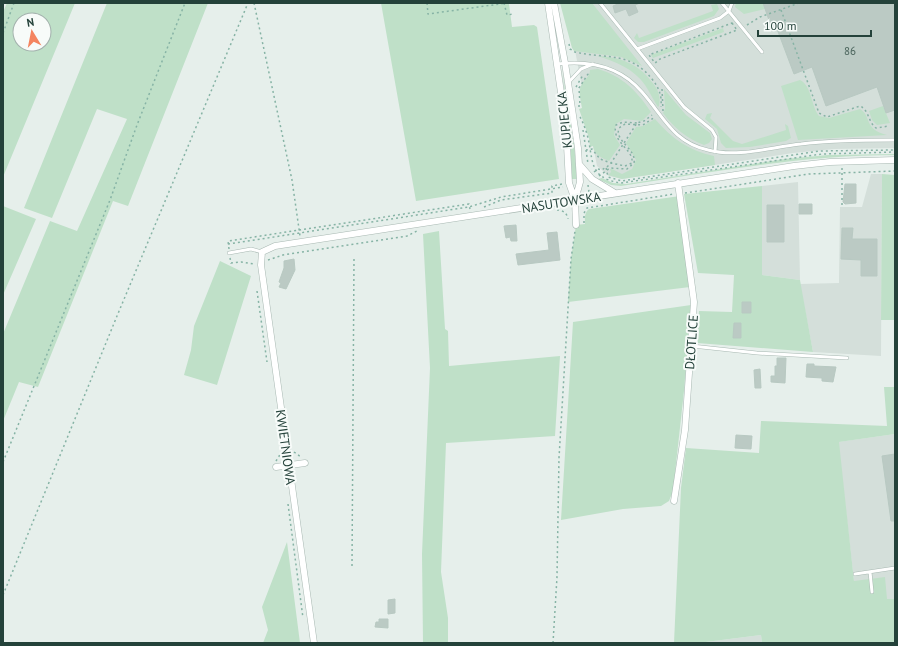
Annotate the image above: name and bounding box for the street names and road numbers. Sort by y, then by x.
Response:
street label: KUPIECKA [553,90,576,149]
street label: NASUTOWSKA [520,188,602,217]
street label: DŁOTLICE [681,314,702,370]
street label: KWIETNIOWA [272,408,299,486]

